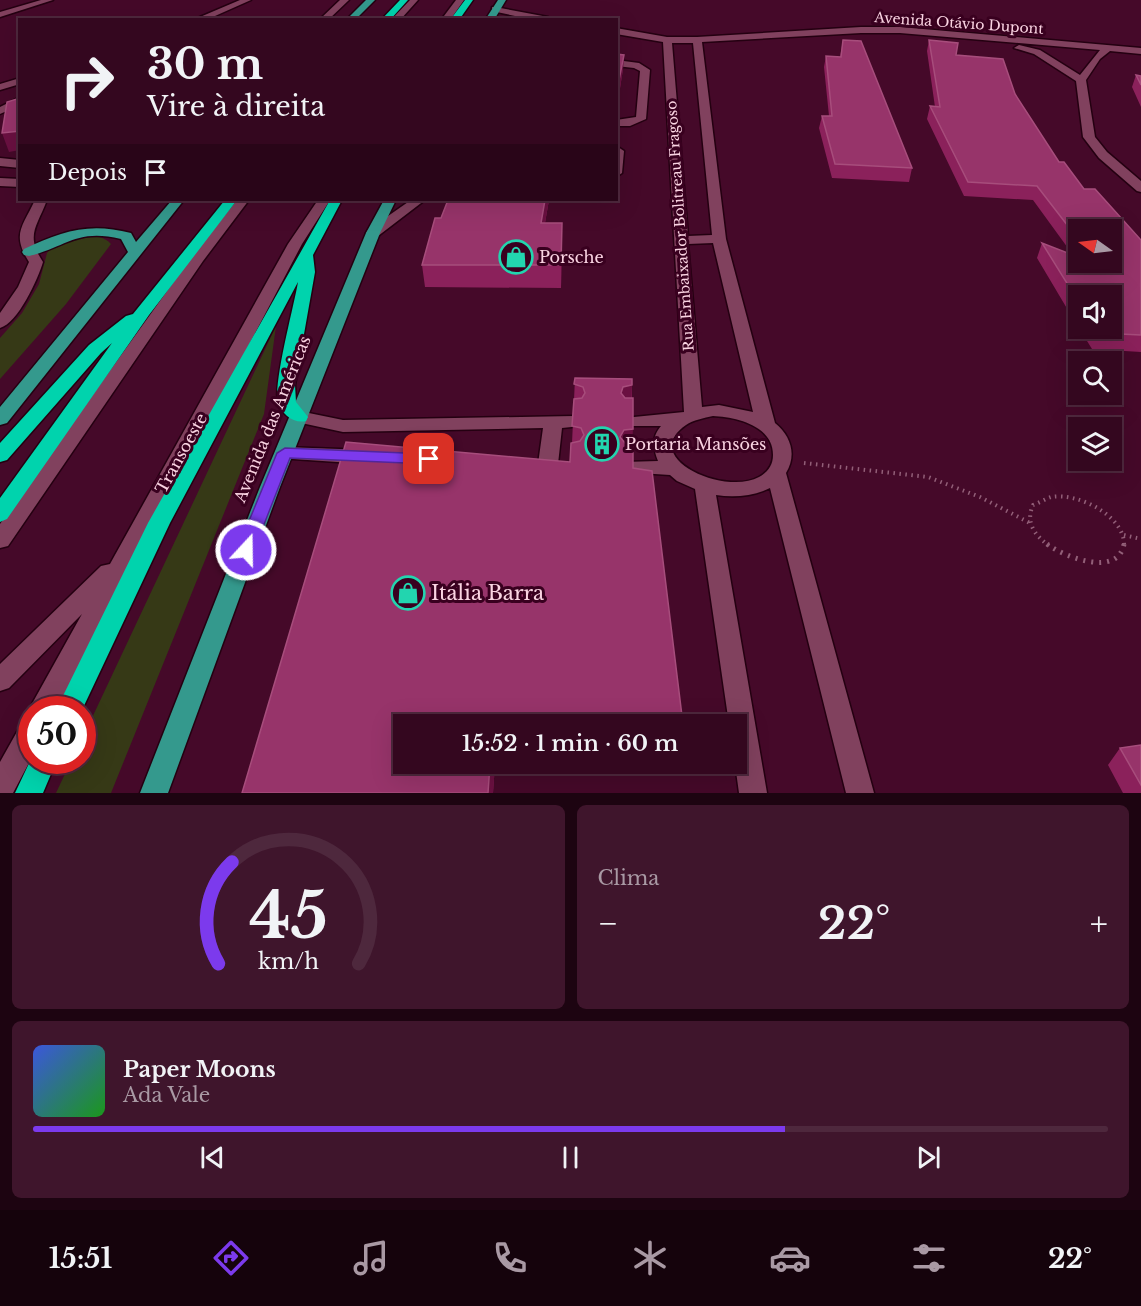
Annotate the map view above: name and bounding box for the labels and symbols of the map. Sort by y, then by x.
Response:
street label: Avenida Otávio Dupont [873,8,1045,38]
street label: Rua Embaixador Bolitreau Fragoso [662,100,698,352]
north arrow [1068,219,1122,273]
shop icon: Porsche [498,239,534,275]
place label: Porsche [539,247,604,267]
street label: Avenida das Américas [229,333,315,506]
street label: Transoeste [151,409,211,497]
building icon: Portaria Mansões [584,426,620,462]
pin [403,433,454,484]
place label: Portaria Mansões [625,434,766,454]
position arrow [214,518,278,582]
shop icon: Itália Barra [390,575,426,611]
place label: Itália Barra [431,581,545,605]
speed limit sign: 50 [18,696,96,774]

